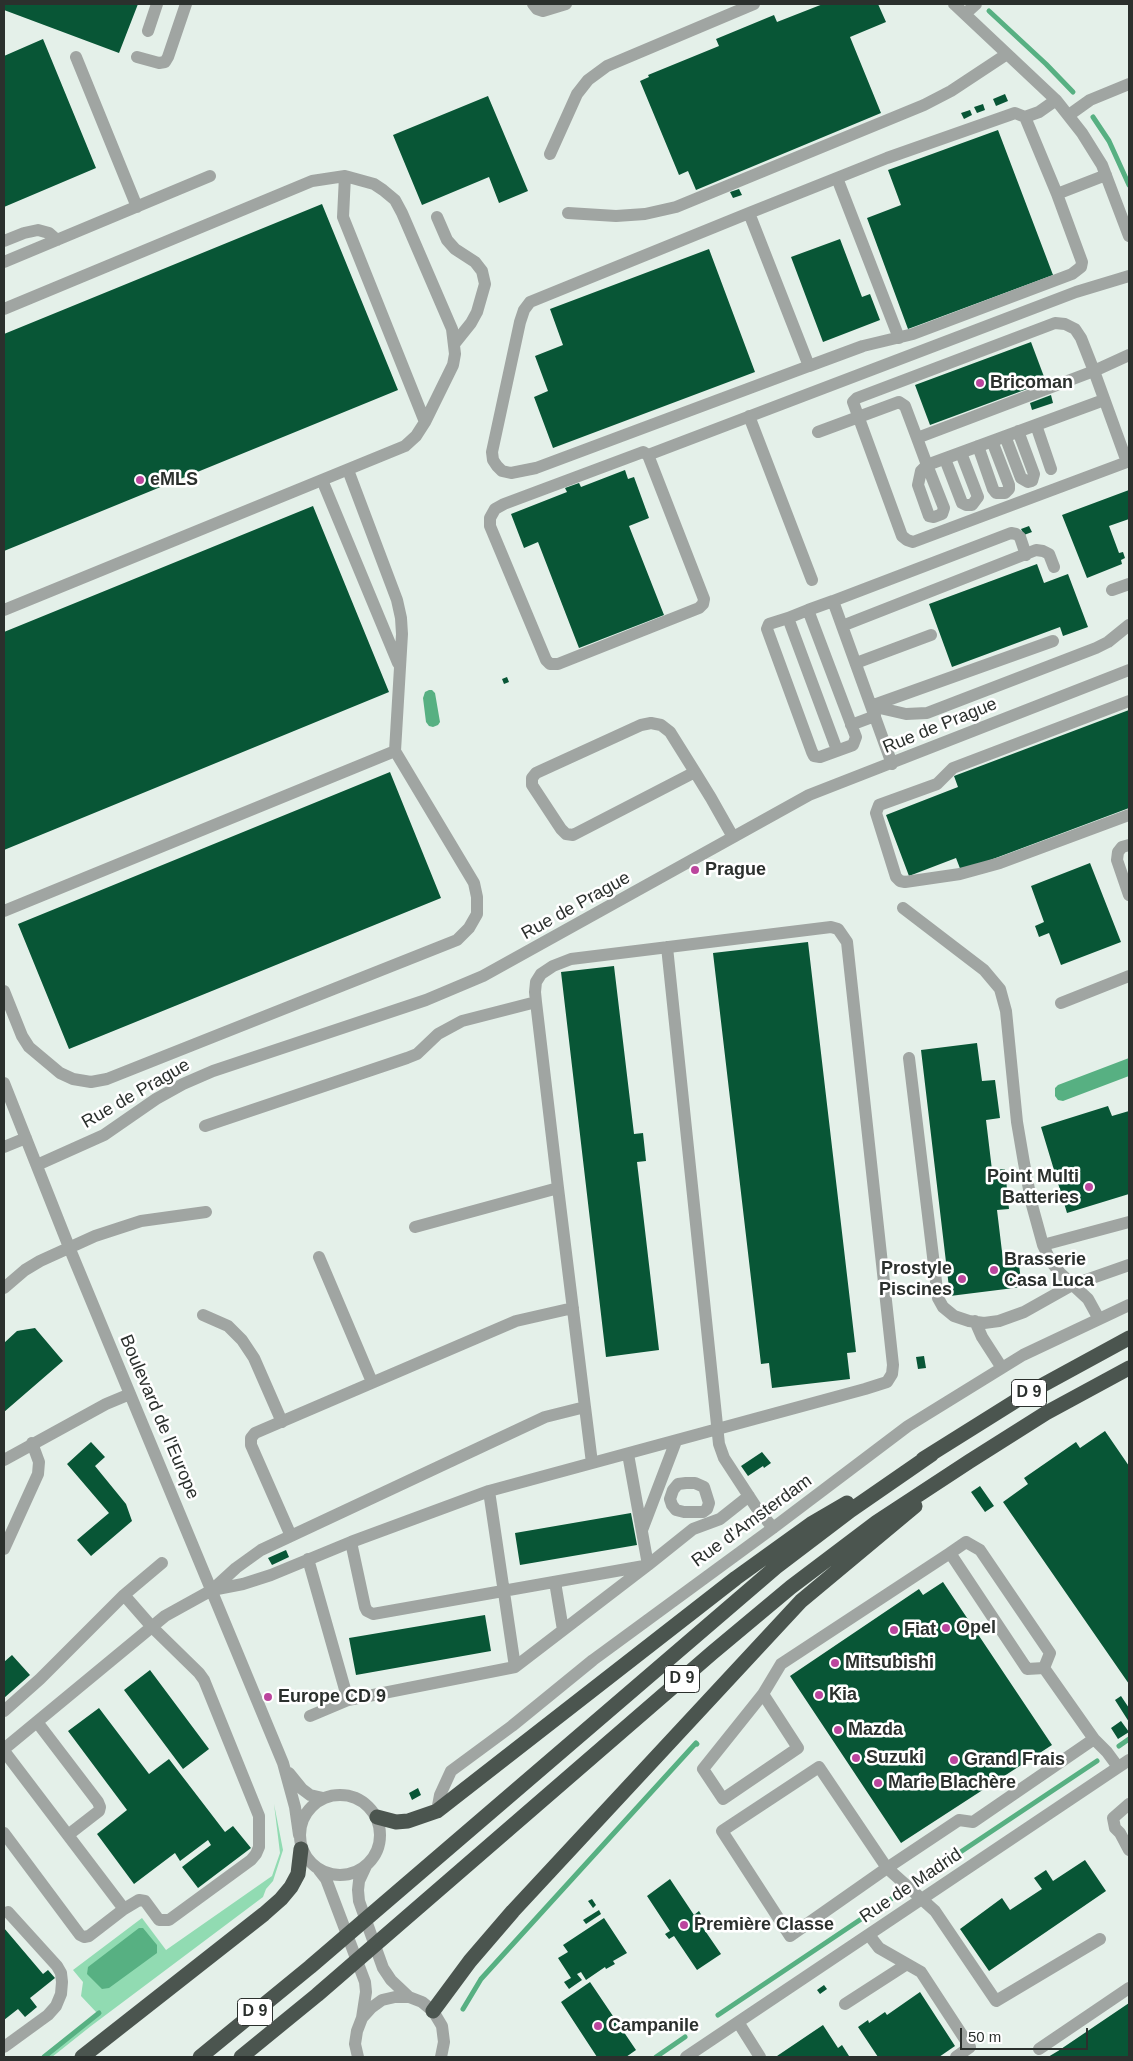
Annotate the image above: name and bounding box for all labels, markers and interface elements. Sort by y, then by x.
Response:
place label: Bricoman [990,372,1073,394]
marker: Bricoman [974,377,986,389]
place label: eMLS [150,469,198,491]
marker: eMLS [134,474,146,486]
street label: Rue de Prague [880,693,1000,759]
place label: Prague [705,859,766,881]
marker: Prague [689,864,701,876]
street label: Rue de Prague [518,867,634,945]
street label: Rue de Prague [78,1054,194,1134]
place label: Point Multi Batteries [987,1166,1079,1208]
marker: Point Multi Batteries [1083,1181,1095,1193]
place label: Brasserie Casa Luca [1004,1249,1094,1292]
place label: Prostyle Piscines [879,1258,952,1300]
marker: Brasserie Casa Luca [988,1264,1000,1276]
marker: Prostyle Piscines [956,1273,968,1285]
street label: Boulevard de l'Europe [115,1332,203,1502]
road number: D 9 [1012,1380,1046,1406]
street label: Rue d'Amsterdam [688,1470,816,1572]
place label: Opel [956,1617,996,1639]
place label: Fiat [904,1619,936,1641]
marker: Opel [940,1622,952,1634]
marker: Fiat [888,1624,900,1636]
place label: Mitsubishi [845,1652,934,1674]
marker: Mitsubishi [829,1657,841,1669]
road number: D 9 [664,1666,700,1692]
place label: Kia [829,1684,857,1706]
place label: Europe CD 9 [278,1686,386,1708]
marker: Kia [813,1689,825,1701]
marker: Europe CD 9 [262,1691,274,1703]
place label: Mazda [848,1719,903,1741]
marker: Mazda [832,1724,844,1736]
place label: Suzuki [866,1747,924,1769]
place label: Grand Frais [964,1749,1065,1771]
marker: Suzuki [850,1752,862,1764]
marker: Grand Frais [948,1754,960,1766]
place label: Marie Blachère [888,1772,1016,1794]
marker: Marie Blachère [872,1777,884,1789]
street label: Rue de Madrid [856,1844,966,1928]
place label: Première Classe [694,1914,834,1936]
marker: Première Classe [678,1919,690,1931]
road number: D 9 [238,1998,272,2025]
place label: Campanile [608,2015,699,2037]
scale bar [963,2018,1090,2050]
marker: Campanile [592,2020,604,2032]
text: 50 m [968,2028,1001,2045]

